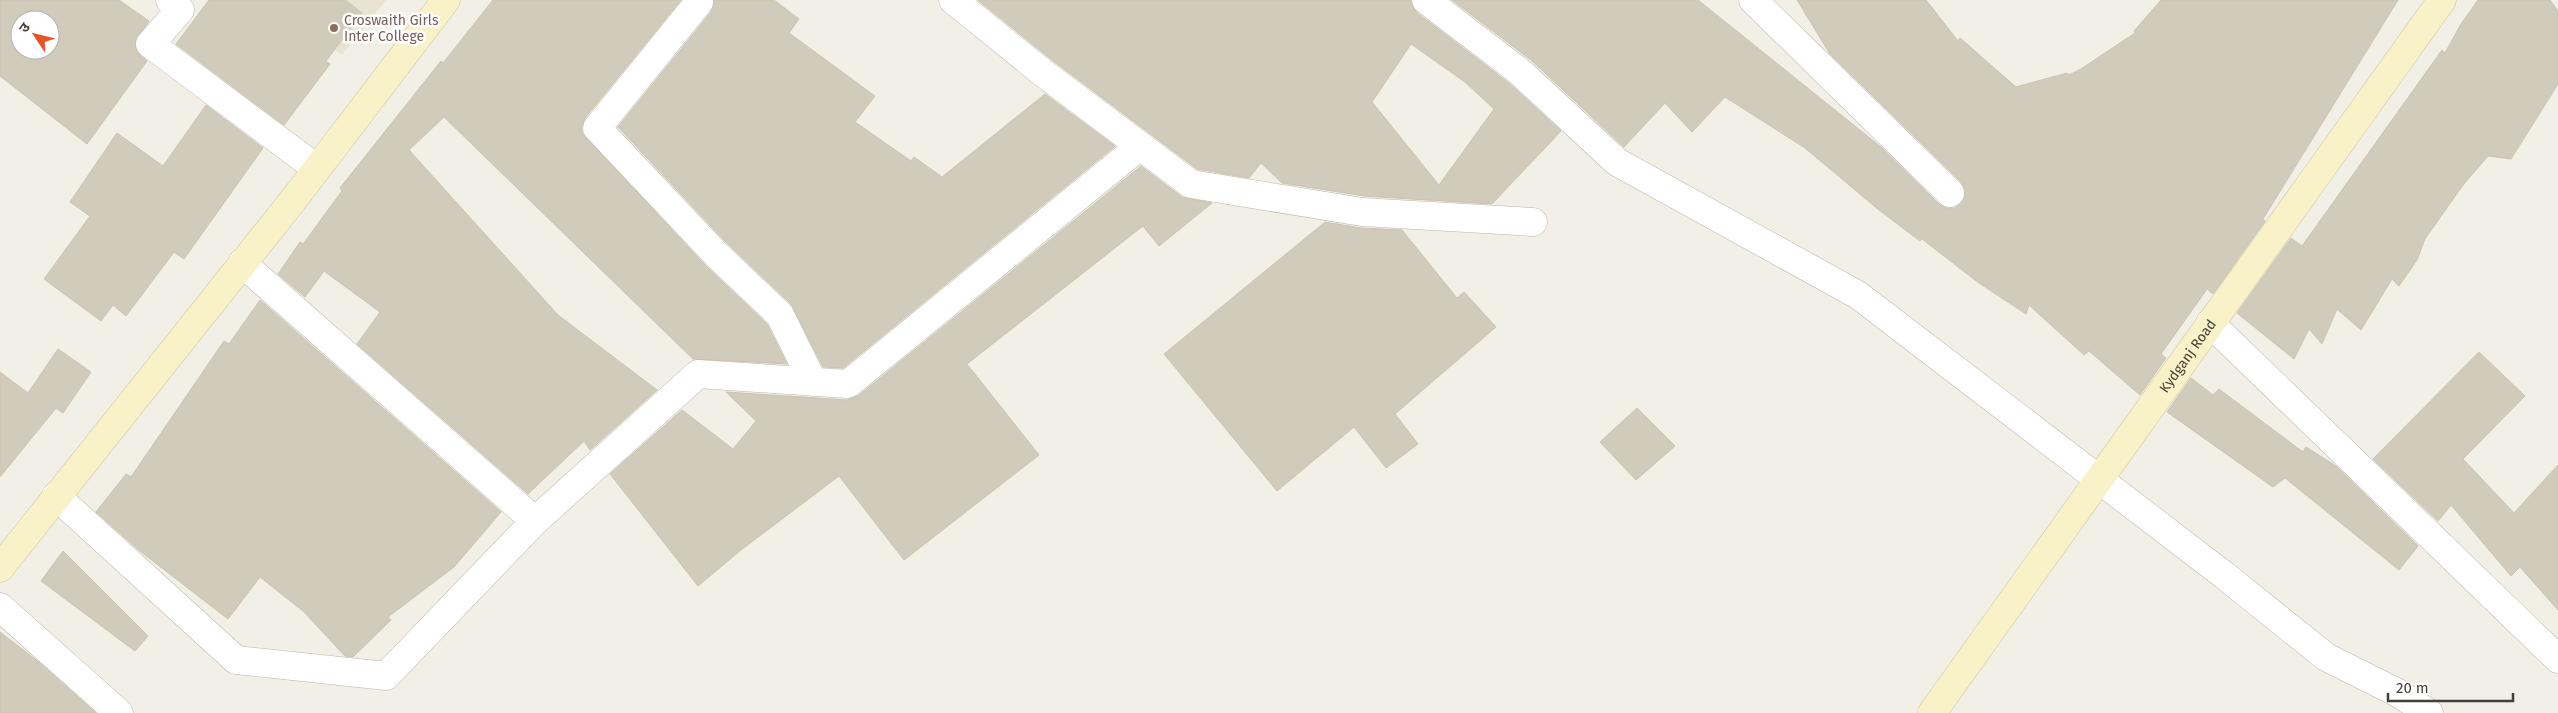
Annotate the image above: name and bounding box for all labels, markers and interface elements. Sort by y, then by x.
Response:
north arrow [10,10,60,60]
place label: Croswaith Girls Inter College [344,12,439,45]
text: उ [15,19,35,36]
marker: Croswaith Girls Inter College [328,22,340,34]
street label: Kydganj Road [2155,316,2219,396]
scale bar [2388,670,2513,702]
text: 20 m [2396,679,2429,697]

